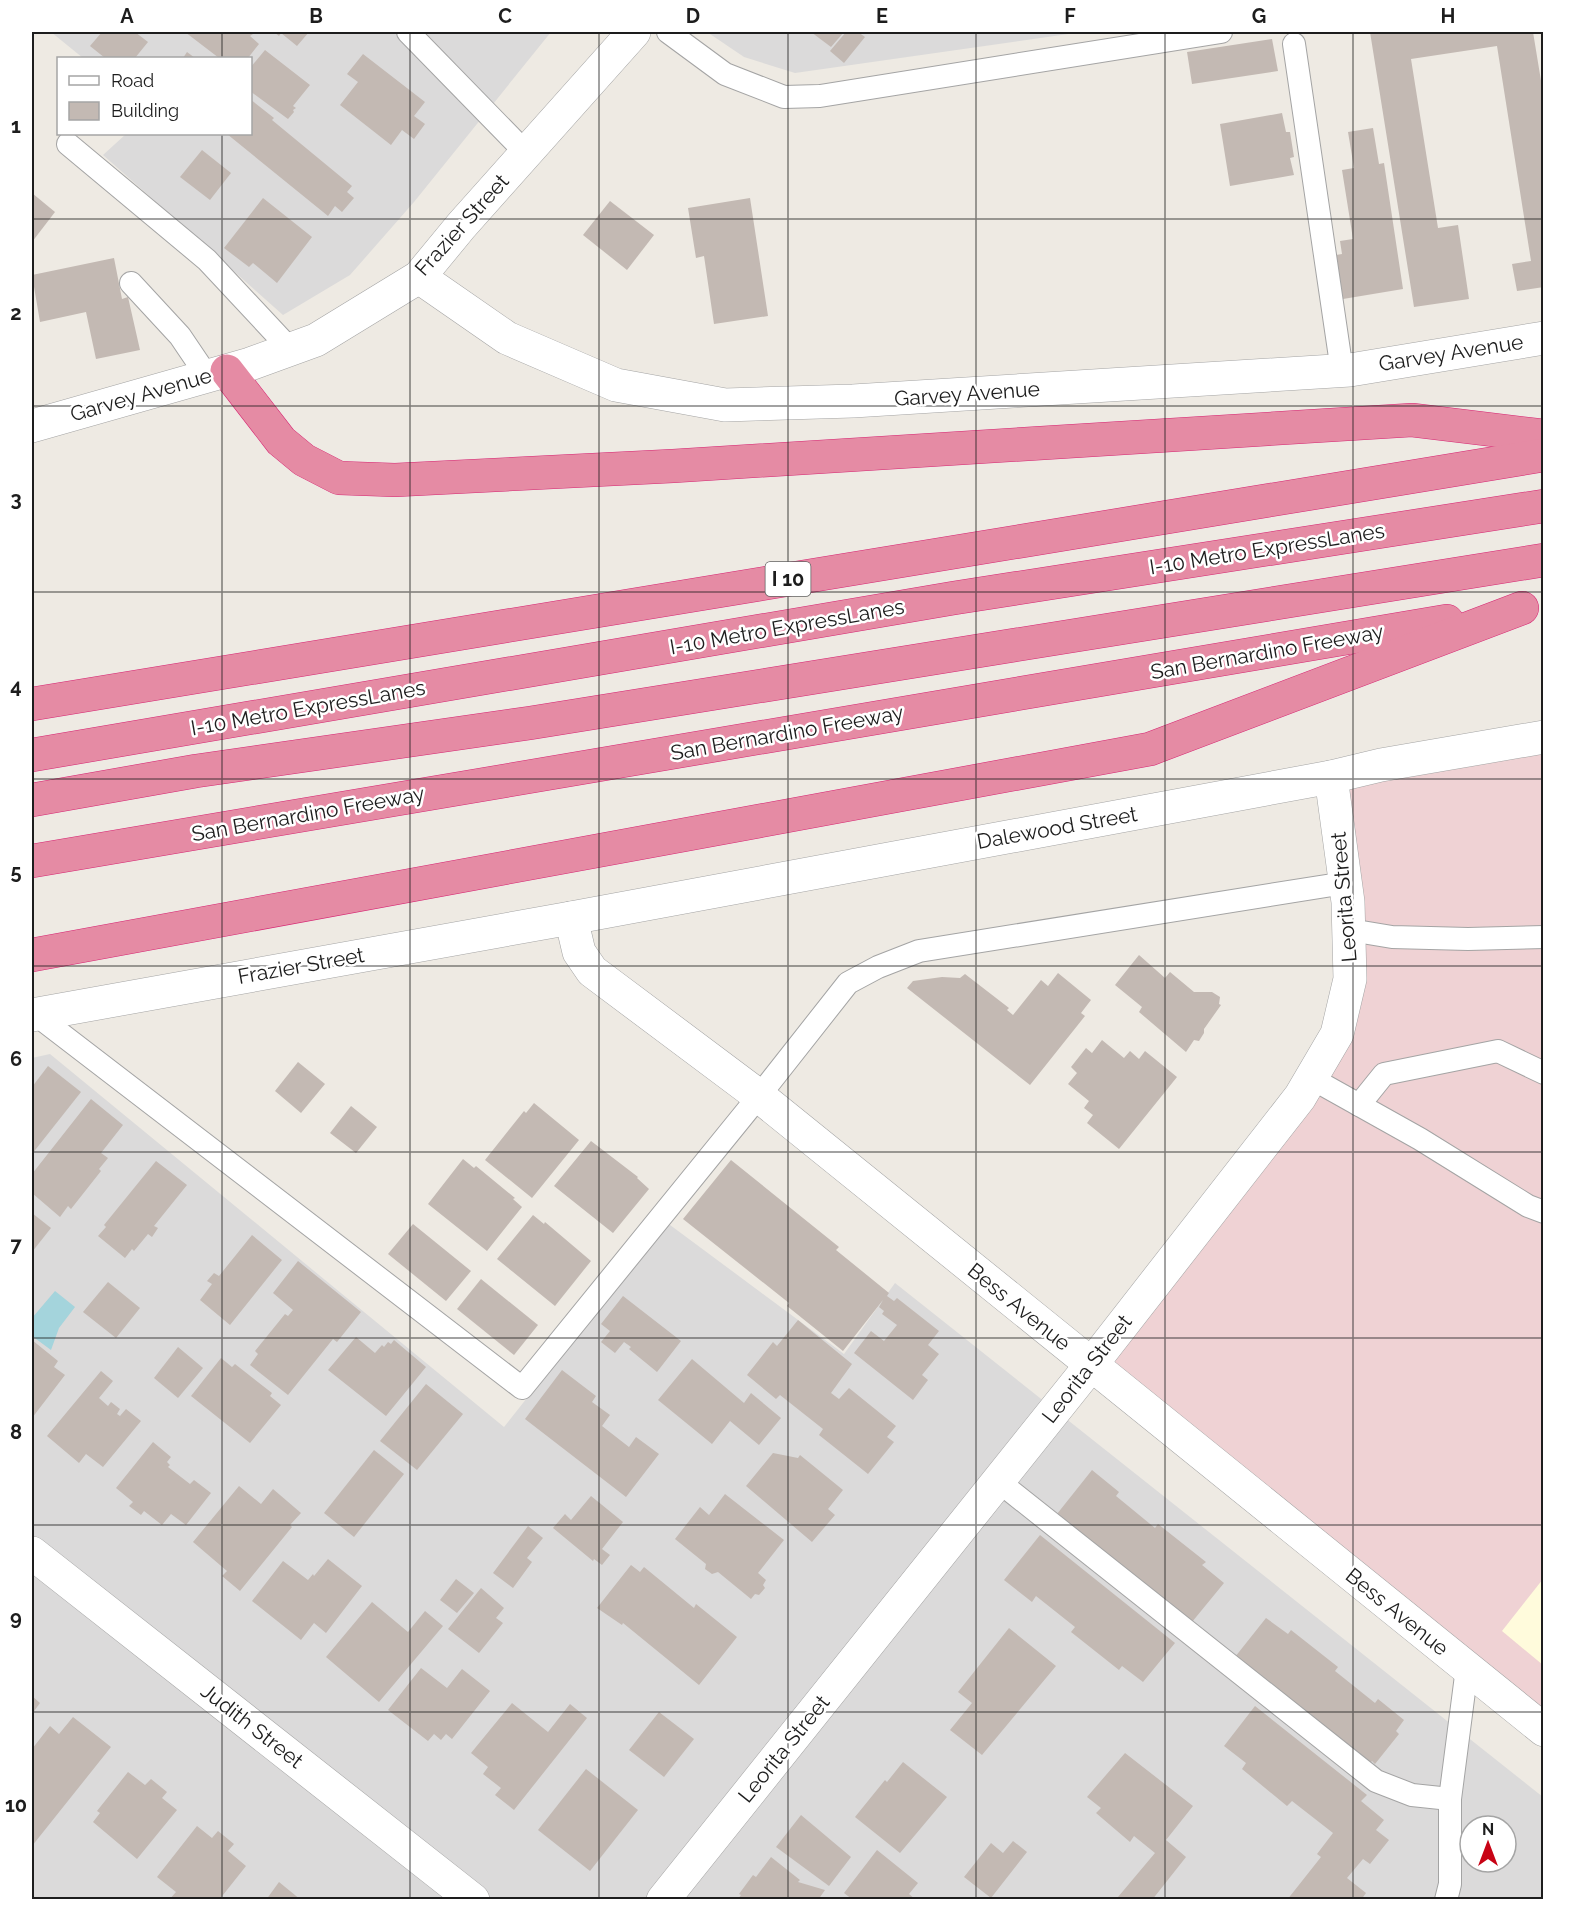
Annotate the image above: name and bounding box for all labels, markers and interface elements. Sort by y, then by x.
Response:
text: A [120,4,134,28]
text: B [309,4,323,28]
text: C [498,4,512,28]
text: D [686,4,700,28]
text: E [876,4,888,28]
text: F [1064,4,1076,28]
text: G [1252,4,1266,28]
text: H [1441,4,1455,28]
legend [57,57,252,135]
text: Road [111,70,154,91]
text: Building [111,100,179,121]
text: 1 [11,114,21,138]
street label: Frazier Street [410,169,514,281]
text: 2 [10,301,22,325]
street label: Garvey Avenue [1377,329,1525,376]
street label: Garvey Avenue [67,362,214,427]
street label: Garvey Avenue [893,376,1041,411]
text: 3 [10,487,22,511]
street label: I-10 Metro ExpressLanes [1148,518,1386,579]
road number: I 10 [766,562,810,596]
street label: I-10 Metro ExpressLanes [668,594,906,659]
street label: San Bernardino Freeway [1148,619,1385,684]
text: 4 [10,674,22,698]
street label: I-10 Metro ExpressLanes [189,675,427,740]
street label: San Bernardino Freeway [668,700,905,765]
street label: San Bernardino Freeway [189,781,426,846]
street label: Dalewood Street [975,801,1139,854]
street label: Leorita Street [1325,831,1362,963]
text: 5 [10,860,22,884]
street label: Frazier Street [236,942,366,989]
text: 6 [10,1047,22,1071]
text: 7 [10,1233,22,1257]
street label: Bess Avenue [963,1258,1076,1356]
street label: Leorita Street [1036,1309,1137,1428]
text: 8 [10,1420,22,1444]
street label: Bess Avenue [1341,1563,1454,1661]
text: 9 [10,1606,22,1630]
street label: Judith Street [196,1678,308,1773]
street label: Leorita Street [733,1690,834,1807]
text: 10 [5,1793,27,1817]
north arrow [1458,1814,1518,1874]
text: N [1482,1820,1494,1839]

